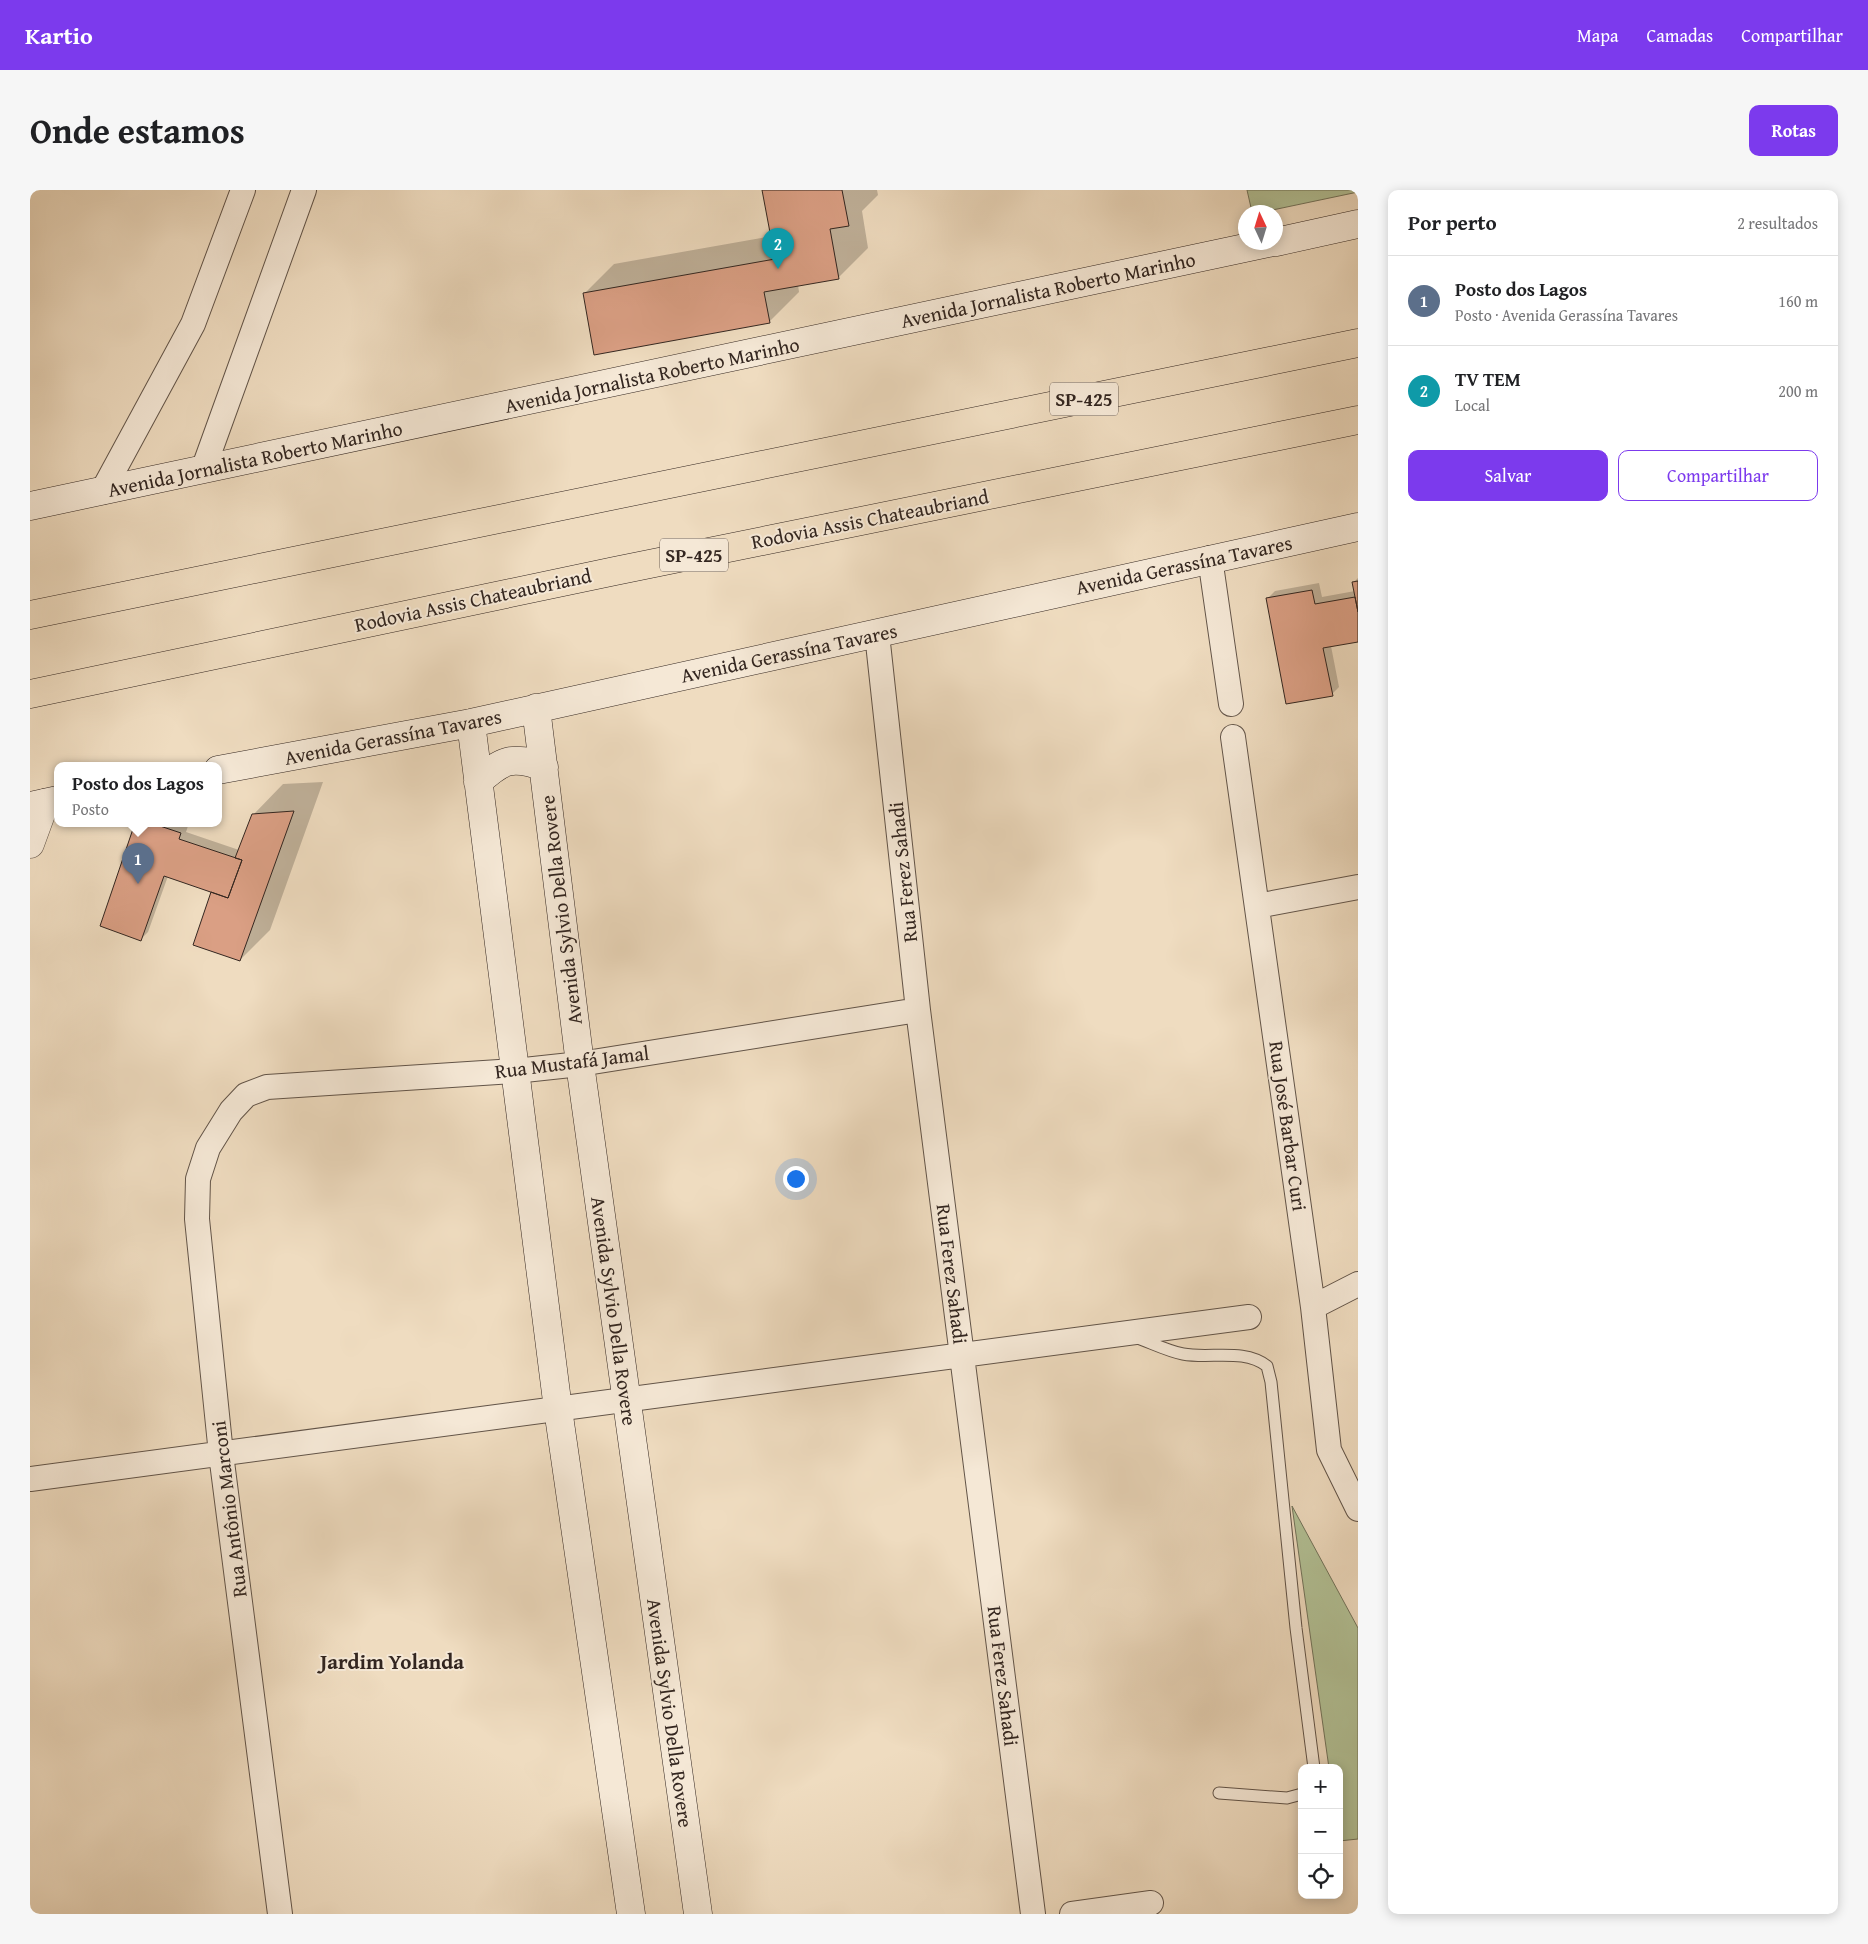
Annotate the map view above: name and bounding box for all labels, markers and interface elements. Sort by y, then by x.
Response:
text: Kartio [25,18,93,53]
text: Mapa [1577,22,1618,49]
text: Camadas [1646,22,1713,49]
text: Compartilhar [1741,22,1843,49]
text: Onde estamos [30,105,245,156]
button: Rotas [1749,105,1838,156]
north arrow [1238,205,1283,250]
text: Por perto [1408,207,1497,238]
text: 2 resultados [1737,211,1818,235]
pin: 2 [762,228,794,269]
street label: Avenida Jornalista Roberto Marinho [898,244,1198,335]
text: Posto dos Lagos [1455,275,1587,303]
text: 1 [1420,289,1428,313]
text: 160 m [1778,289,1818,313]
text: Posto · Avenida Gerassína Tavares [1455,303,1678,327]
street label: Avenida Jornalista Roberto Marinho [502,329,802,420]
text: TV TEM [1455,365,1521,393]
text: 2 [1420,379,1428,403]
text: 200 m [1778,379,1818,403]
road number: SP-425 [1050,382,1118,415]
text: Local [1455,393,1490,417]
street label: Avenida Jornalista Roberto Marinho [105,413,405,504]
button: Salvar [1408,450,1608,501]
button: Compartilhar [1618,450,1818,501]
street label: Rodovia Assis Chateaubriand [749,481,991,556]
street label: Avenida Gerassína Tavares [1073,527,1295,602]
road number: SP-425 [660,538,728,572]
street label: Rodovia Assis Chateaubriand [352,560,594,639]
street label: Avenida Gerassína Tavares [678,615,900,690]
street label: Avenida Gerassína Tavares [282,701,504,772]
popup [54,762,222,827]
text: Posto dos Lagos [72,769,204,797]
street label: Avenida Sylvio Della Rovere [532,794,589,1026]
text: Posto [72,797,109,821]
street label: Rua Ferez Sahadi [881,800,924,944]
pin: 1 [122,843,154,884]
street label: Rua Mustafá Jamal [493,1038,651,1085]
street label: Rua José Barbar Curi [1262,1039,1315,1213]
your location [783,1166,809,1192]
street label: Avenida Sylvio Della Rovere [584,1195,645,1427]
street label: Rua Ferez Sahadi [929,1202,976,1346]
street label: Rua Antônio Marconi [203,1419,254,1599]
street label: Avenida Sylvio Della Rovere [640,1597,701,1829]
street label: Rua Ferez Sahadi [980,1604,1027,1748]
district label: Jardim Yolanda [317,1646,464,1677]
map controls [1298,1764,1343,1899]
button: + [1298,1764,1343,1809]
button: − [1298,1809,1343,1854]
button: locate [1298,1854,1343,1899]

